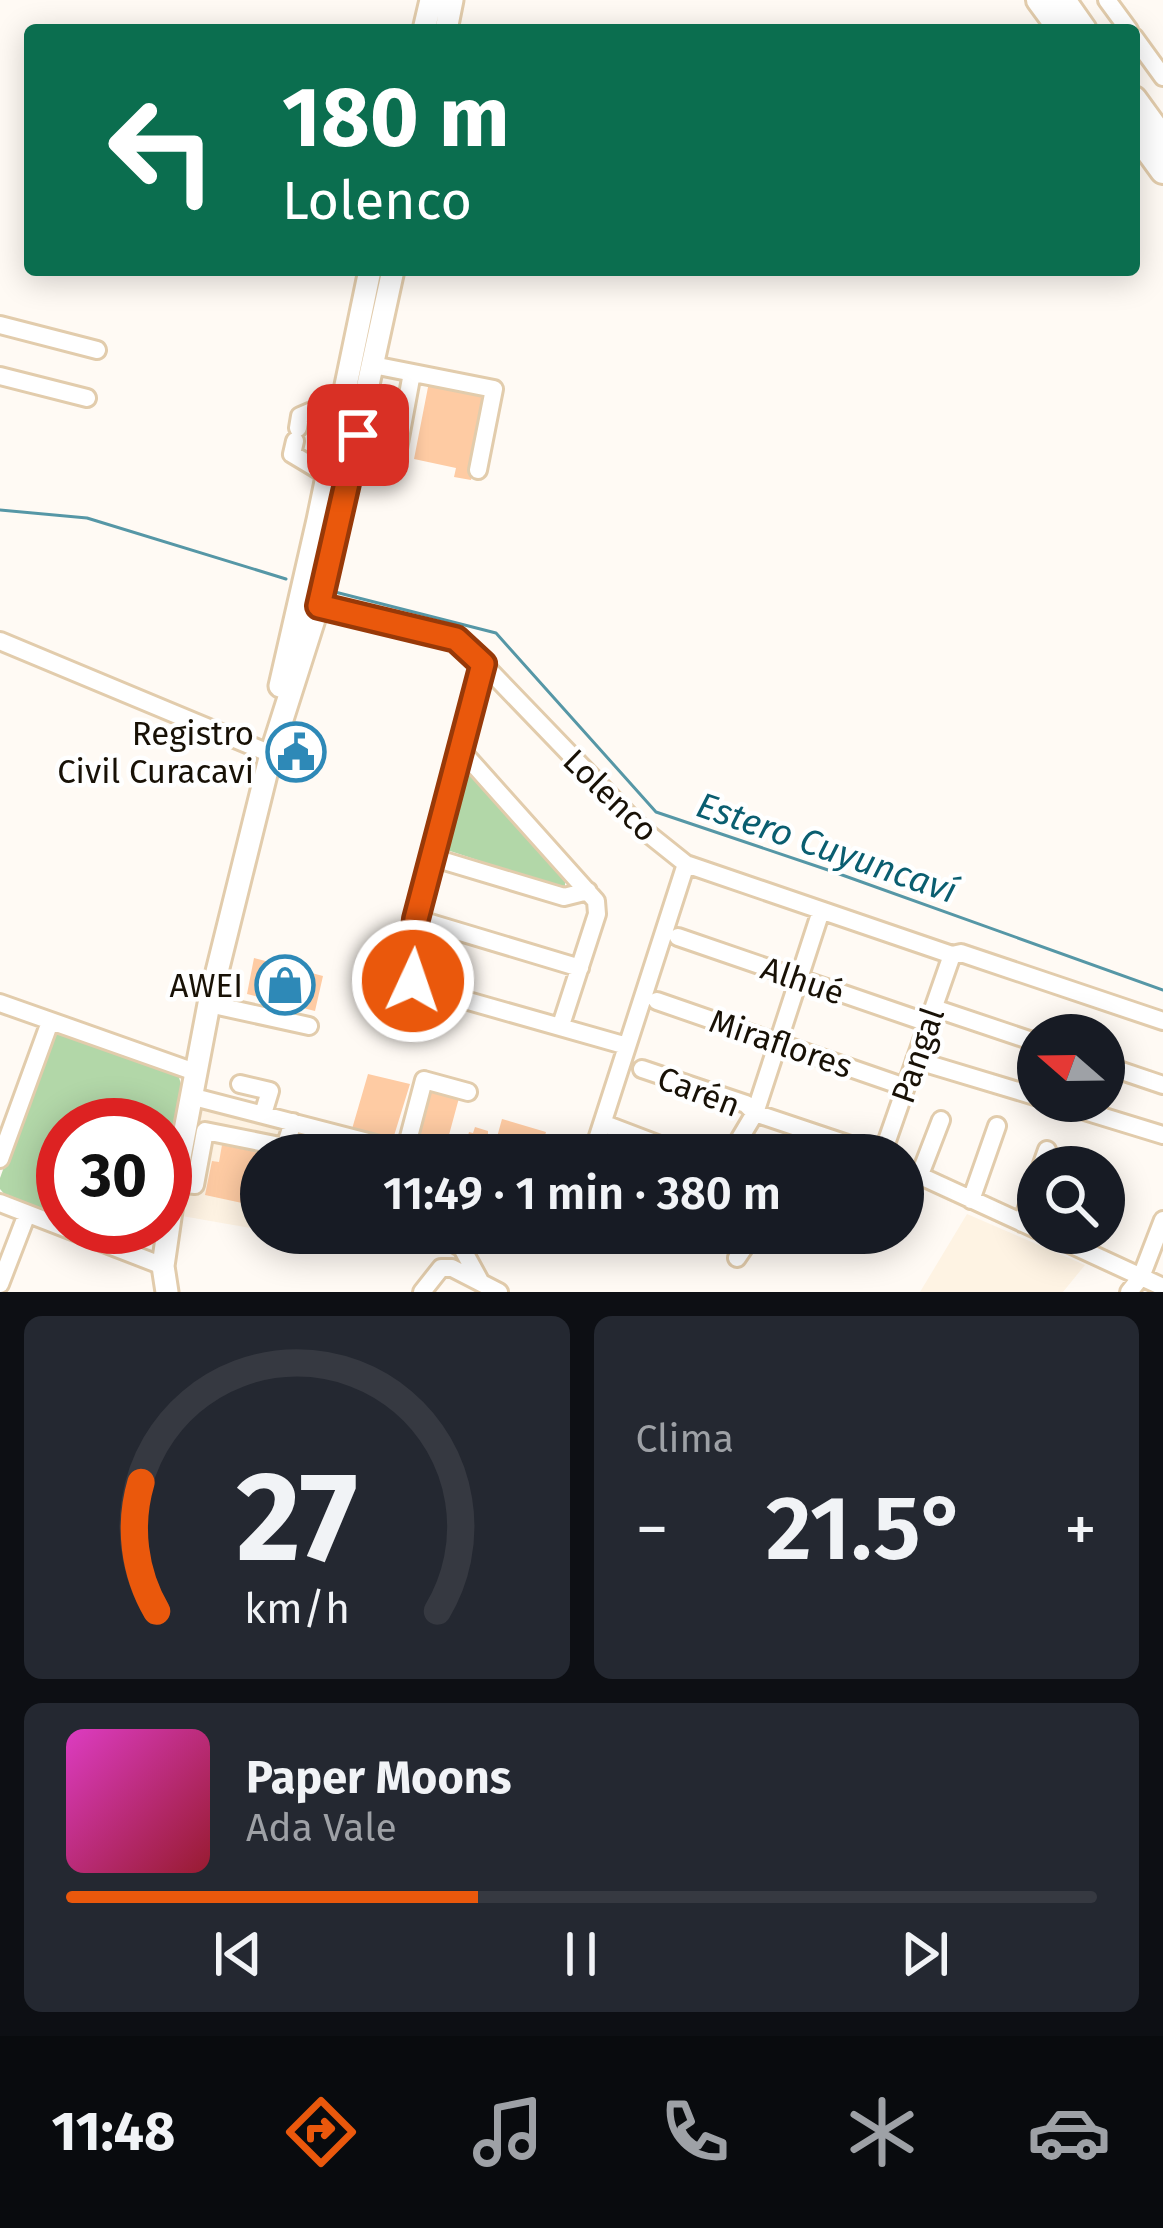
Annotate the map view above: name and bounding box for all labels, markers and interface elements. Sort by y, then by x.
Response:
text: 180 m [282,67,510,168]
icon: left [84,72,240,228]
text: Lolenco [282,169,472,233]
pin [307,384,409,486]
icon: arrive [325,402,391,468]
place label: Registro Civil Curacavi [57,714,254,792]
public building icon: Registro Civil Curacavi [265,721,327,783]
street label: Lolenco [555,741,666,850]
water label: Estero Cuyuncaví [691,783,964,914]
position arrow [350,918,476,1044]
street label: Alhué [756,948,849,1014]
shop icon: AWEI [254,954,316,1016]
place label: AWEI [169,966,243,1006]
street label: Miraflores [704,1001,857,1087]
street label: Pangal [883,1002,953,1108]
north arrow [1017,1014,1125,1122]
map controls [1017,1014,1125,1254]
street label: Carén [652,1058,746,1126]
speed limit sign: 30 [36,1098,192,1254]
button: search [1017,1146,1125,1254]
text: 11:49 · 1 min · 380 m [383,1167,781,1221]
text: Clima [636,1416,734,1462]
text: 27 [236,1443,358,1593]
text: 21.5° [766,1475,967,1583]
text: − [636,1490,669,1569]
text: + [1064,1490,1097,1569]
text: km/h [244,1582,350,1633]
text: Paper Moons [246,1751,511,1805]
text: Ada Vale [246,1805,397,1851]
icon: previous [205,1921,271,1987]
icon: pause [548,1921,614,1987]
icon: next [892,1921,958,1987]
icon: directions [279,2090,363,2174]
icon: music [466,2090,550,2174]
icon: phone [653,2090,737,2174]
icon: climate [840,2090,924,2174]
icon: car [1027,2090,1111,2174]
text: 11:48 [52,2100,175,2164]

